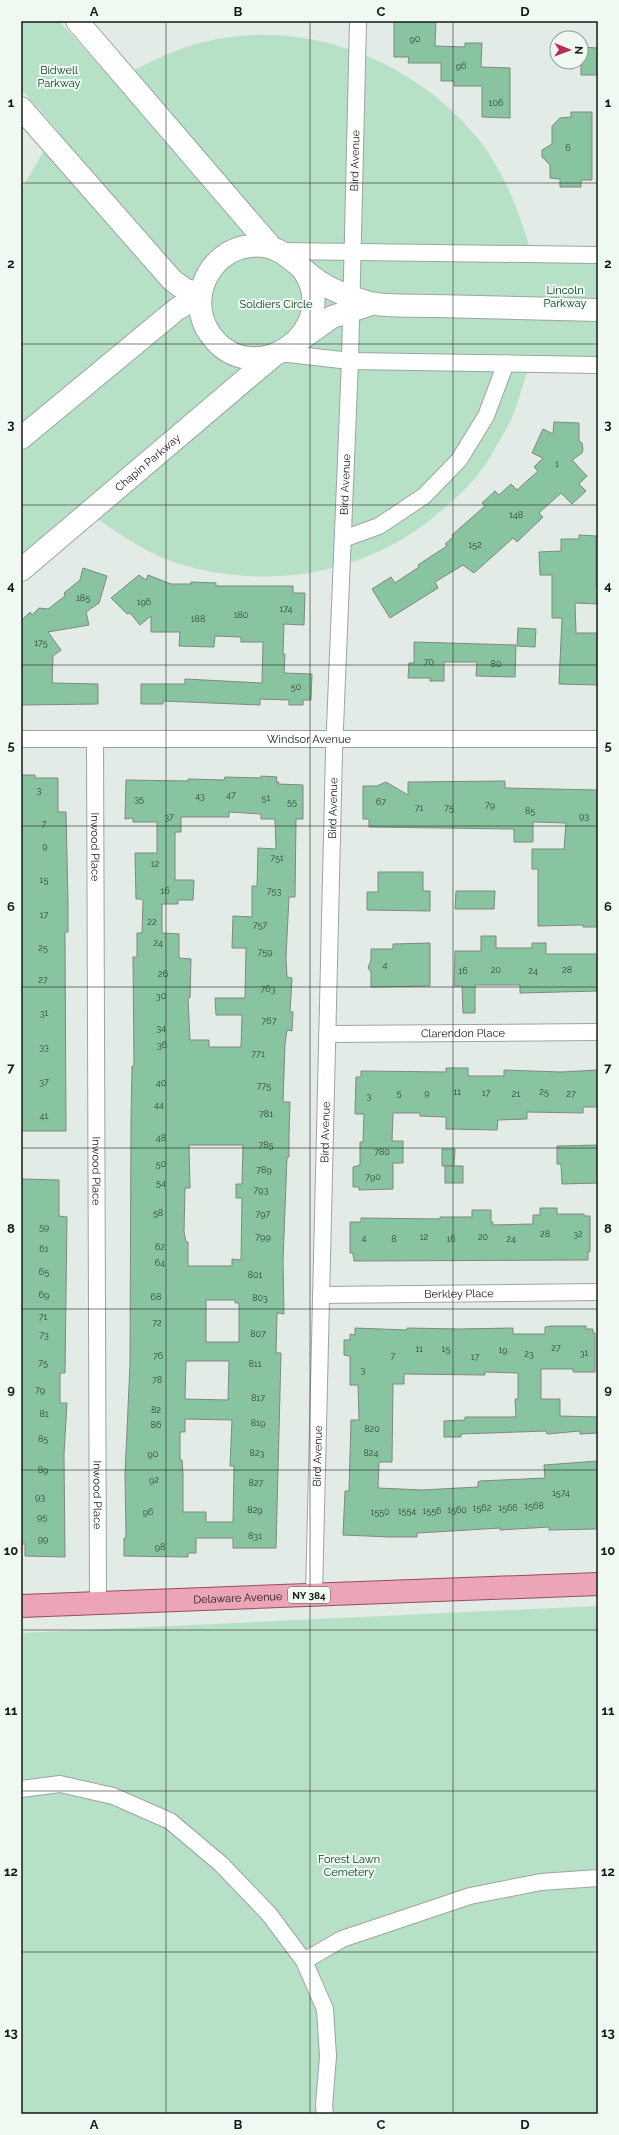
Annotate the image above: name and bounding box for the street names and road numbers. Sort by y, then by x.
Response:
street label: Bird Avenue [347,129,362,191]
street label: Chapin Parkway [112,431,183,494]
street label: Bird Avenue [337,453,353,515]
street label: Windsor Avenue [267,733,351,746]
street label: Bird Avenue [325,777,340,839]
street label: Inwood Place [89,813,102,882]
street label: Clarendon Place [421,1026,506,1040]
street label: Bird Avenue [318,1101,332,1163]
street label: Inwood Place [90,1137,103,1206]
street label: Berkley Place [424,1287,494,1300]
street label: Bird Avenue [310,1425,325,1487]
street label: Inwood Place [91,1461,104,1530]
road number: NY 384 [288,1587,330,1603]
street label: Delaware Avenue [193,1590,283,1606]

